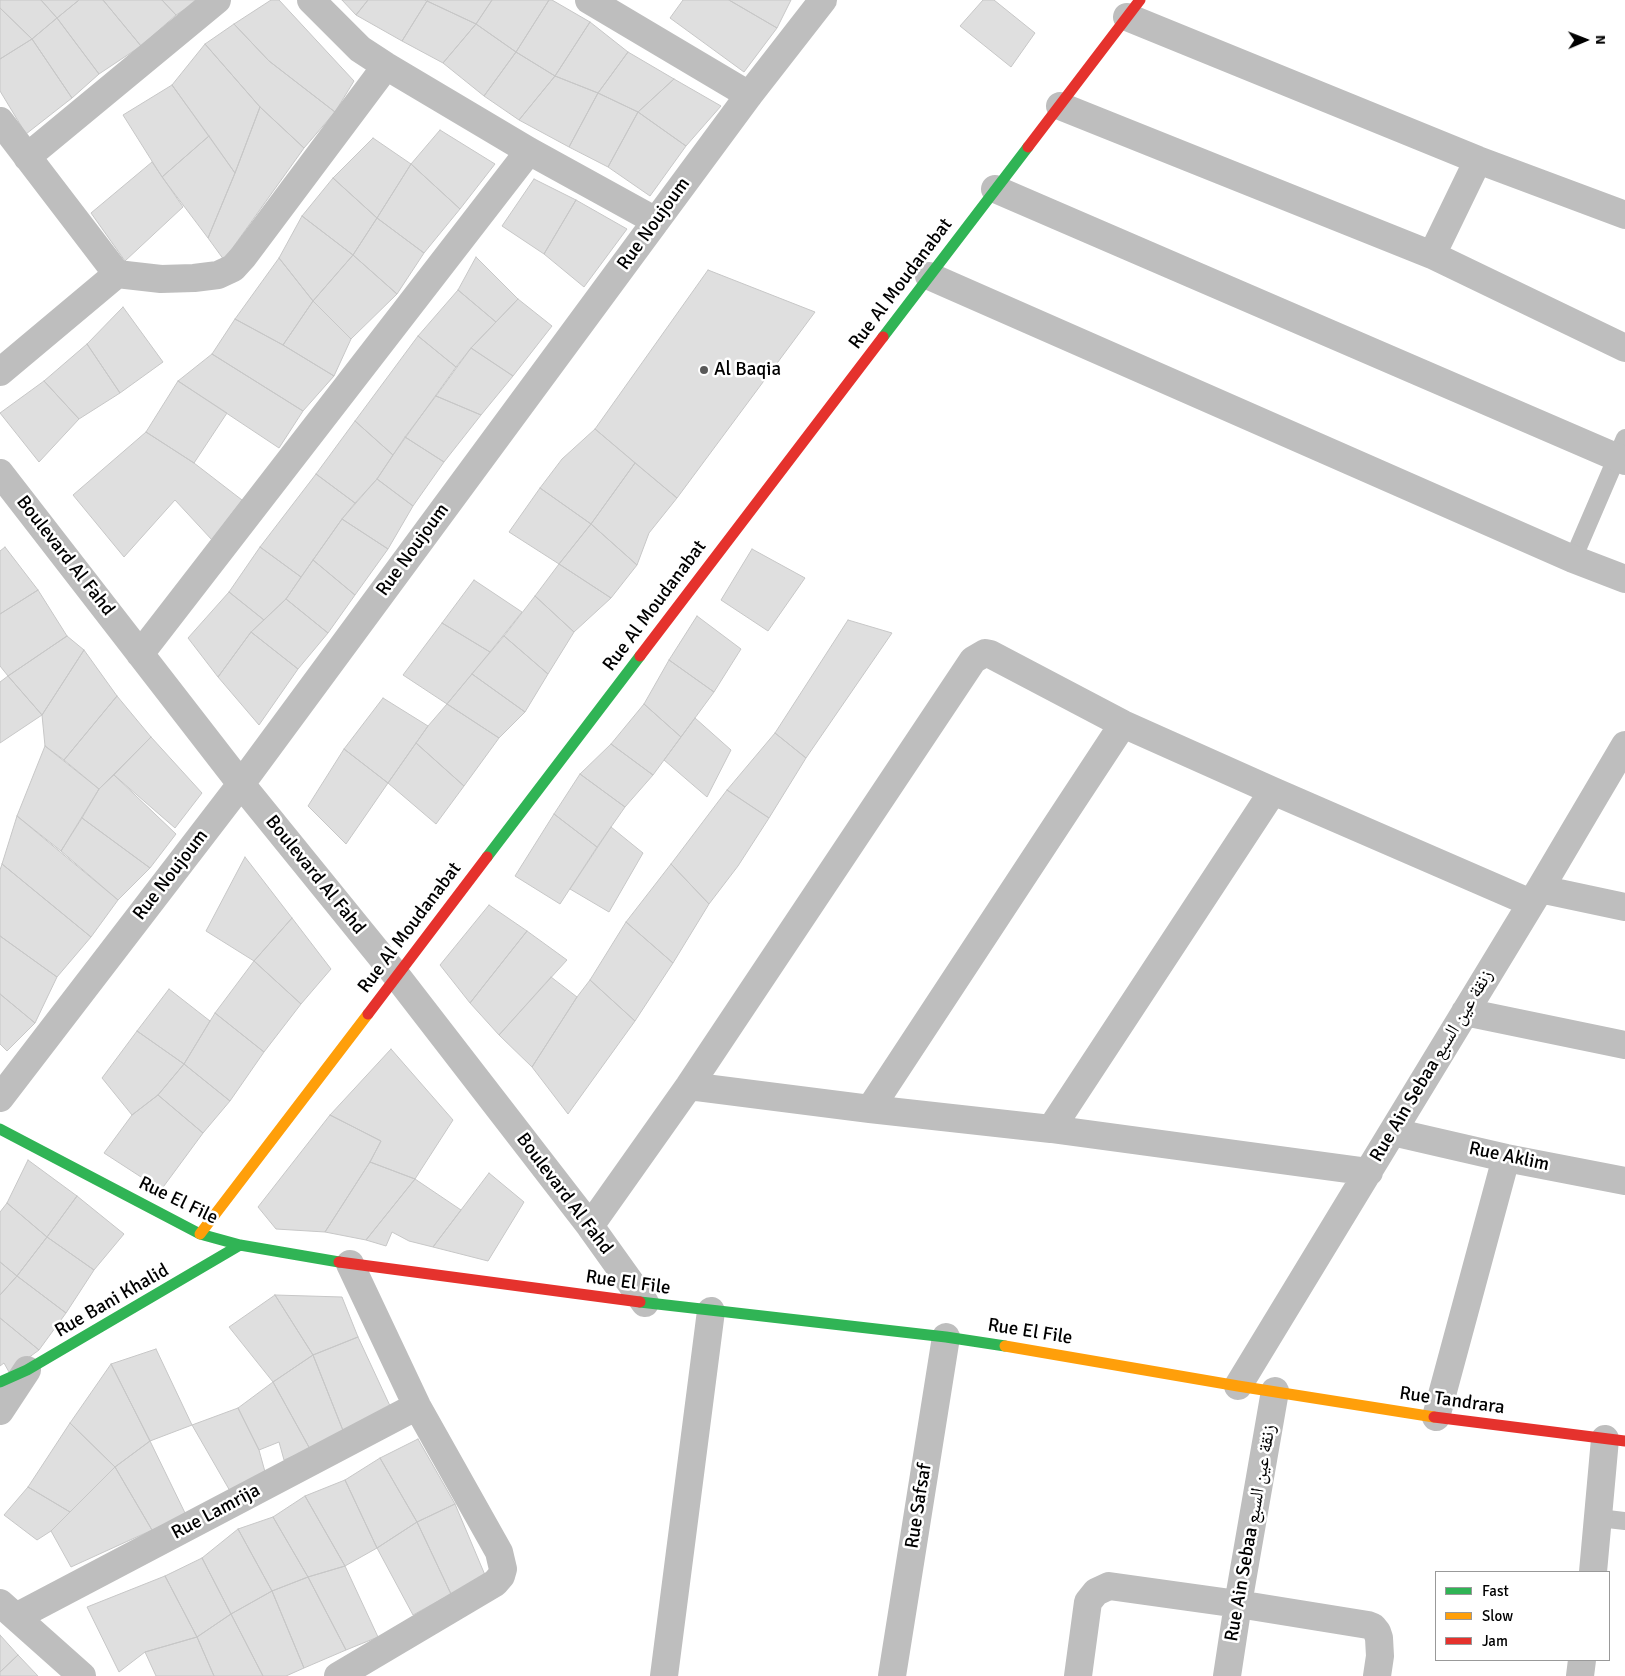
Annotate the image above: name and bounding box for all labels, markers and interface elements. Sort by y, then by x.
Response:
north arrow [1560,15,1610,65]
text: N [1592,35,1609,45]
street label: Rue Noujoum [613,173,695,275]
street label: Rue Al Moudanabat [844,214,958,354]
place label: Al Baqia [714,359,781,381]
marker: Al Baqia [698,364,710,376]
street label: Boulevard Al Fahd [11,491,119,621]
street label: Rue Noujoum [372,499,454,601]
street label: Rue Al Moudanabat [598,536,712,676]
street label: Boulevard Al Fahd [260,811,370,939]
street label: Rue Noujoum [129,825,213,925]
street label: Rue Al Moudanabat [353,858,467,998]
street label: Rue Ain Sebaa زنقة عين السبع [1366,966,1498,1166]
street label: Boulevard Al Fahd [511,1129,617,1259]
street label: Rue Aklim [1467,1137,1551,1177]
street label: Rue El File [135,1172,221,1230]
street label: Rue Bani Khalid [51,1259,173,1343]
street label: Rue El File [584,1266,672,1300]
street label: Rue El File [986,1314,1074,1350]
street label: Rue Tandrara [1398,1382,1506,1420]
street label: Rue Ain Sebaa زنقة عين السبع [1221,1423,1281,1643]
street label: Rue Safsaf [901,1462,937,1550]
street label: Rue Lamrija [168,1479,264,1545]
legend [1435,1571,1610,1661]
text: Fast [1482,1582,1509,1600]
text: Slow [1482,1607,1513,1625]
text: Jam [1482,1632,1508,1650]

